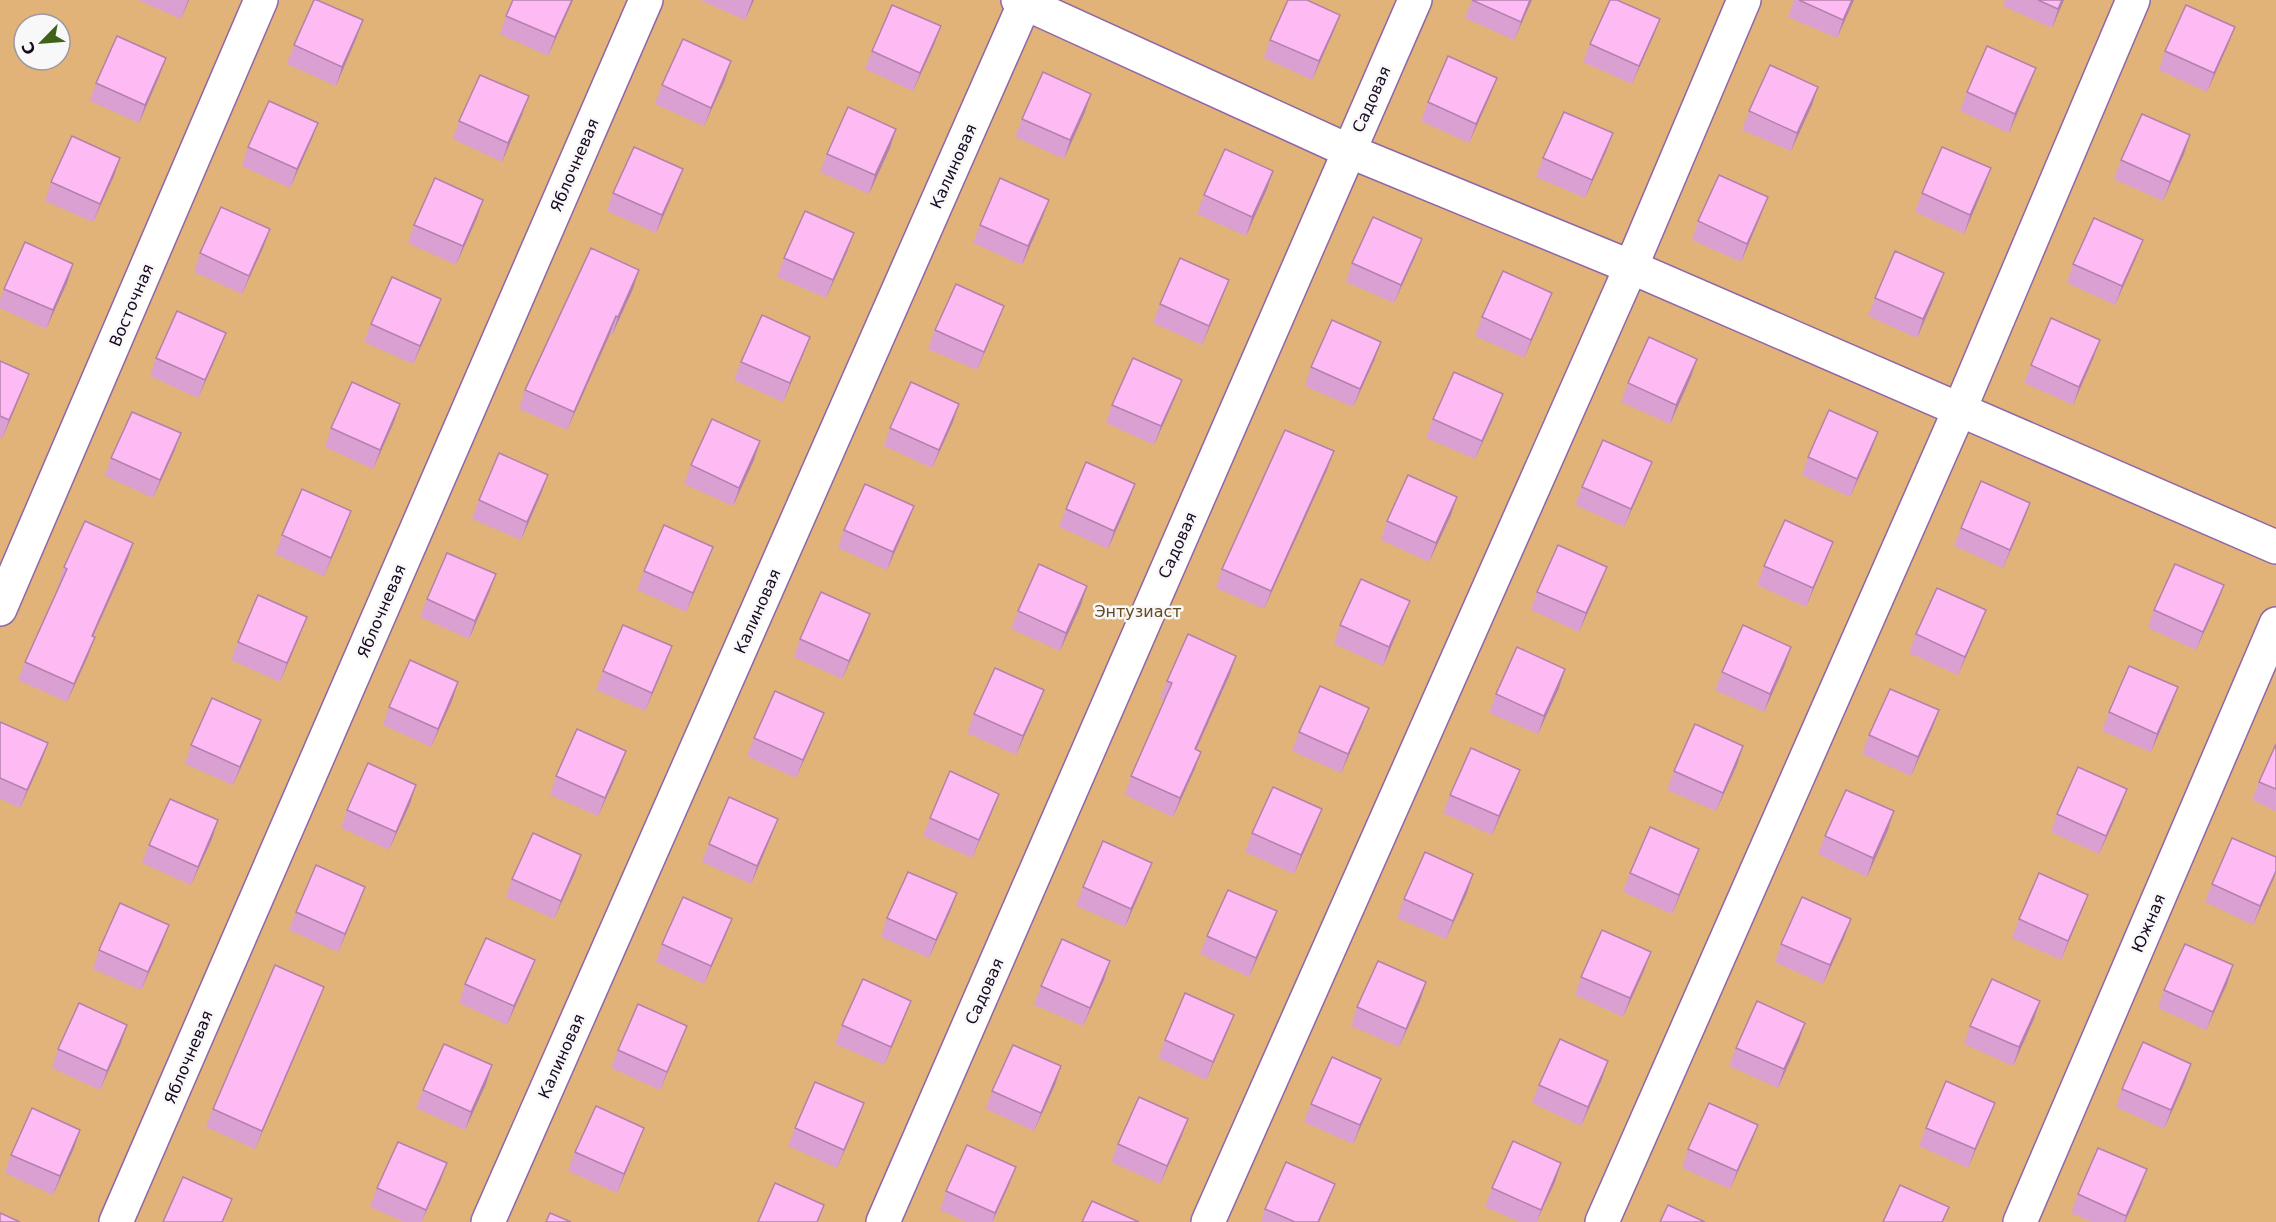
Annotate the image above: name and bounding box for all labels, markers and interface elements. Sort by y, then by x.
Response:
north arrow [12,12,72,72]
text: С [18,39,40,57]
street label: Садовая [1348,63,1395,135]
street label: Яблочневая [546,116,603,215]
street label: Калиновая [926,121,981,212]
street label: Восточная [106,261,157,349]
street label: Садовая [1154,509,1201,581]
street label: Яблочневая [353,562,410,661]
street label: Калиновая [730,566,785,657]
park label: Энтузиаст [1094,602,1182,621]
street label: Южная [2128,891,2169,955]
street label: Садовая [961,955,1008,1027]
street label: Яблочневая [160,1008,217,1107]
street label: Калиновая [534,1011,589,1102]

